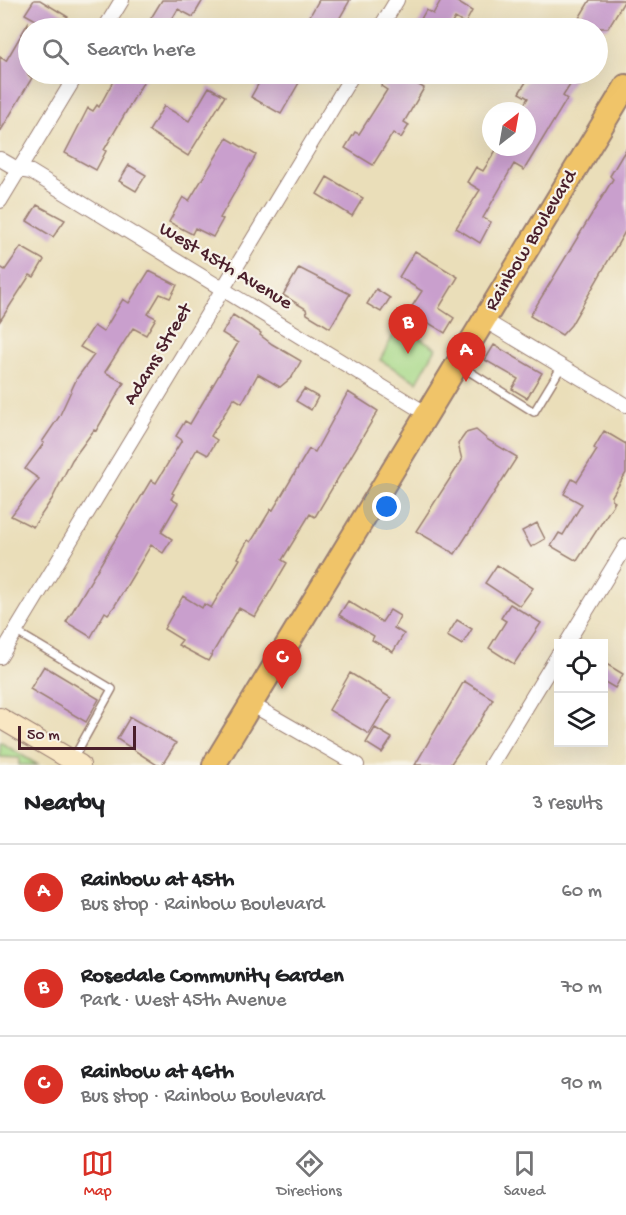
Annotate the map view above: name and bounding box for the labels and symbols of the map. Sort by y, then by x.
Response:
north arrow [482,102,536,156]
street label: Rainbow Boulevard [481,165,584,316]
street label: West 45th Avenue [154,218,296,316]
street label: Adams Street [120,299,199,410]
pin: B [388,304,428,354]
pin: A [446,332,486,382]
your location [372,492,401,521]
pin: C [262,640,302,689]
scale bar [18,723,136,750]

